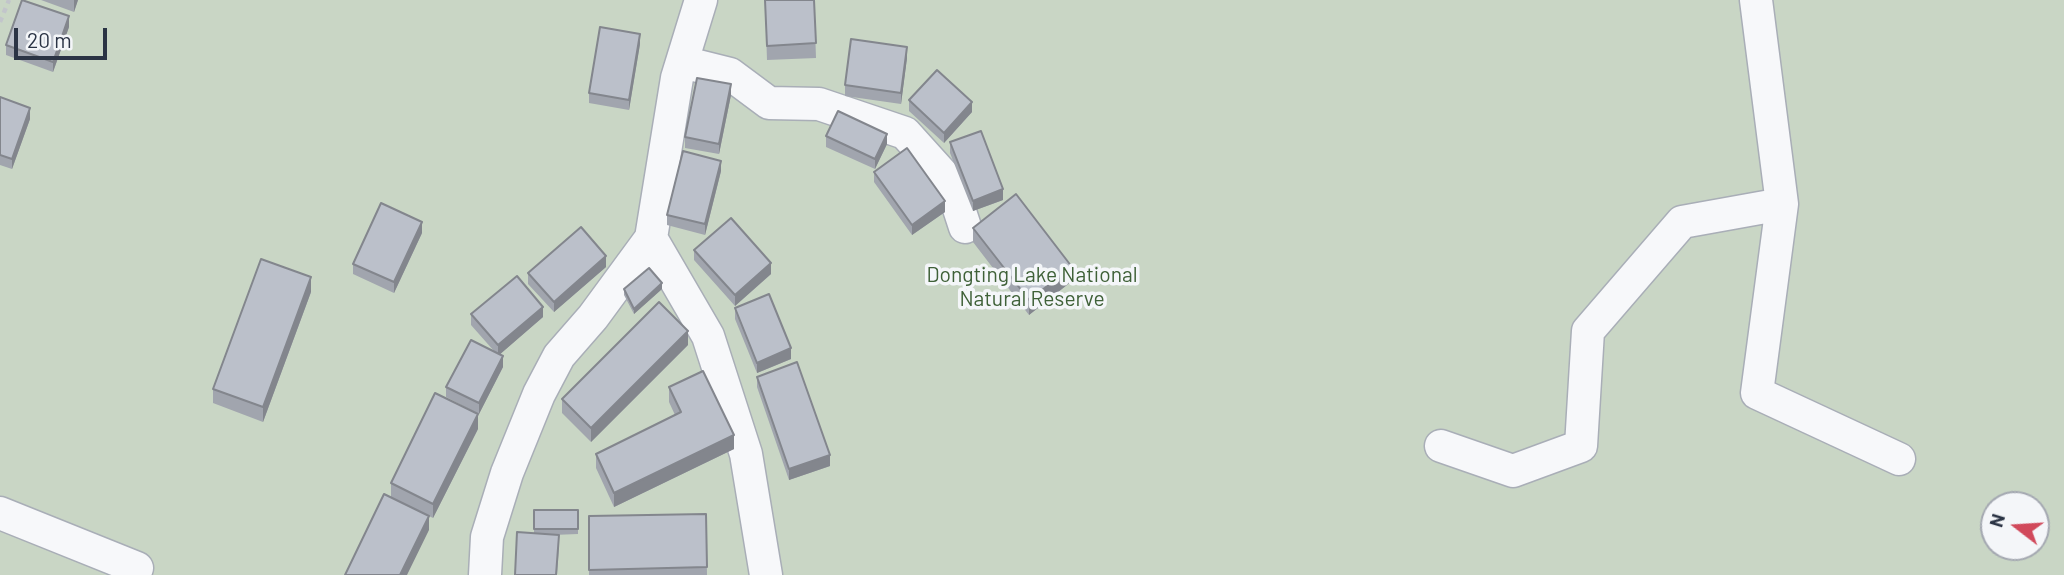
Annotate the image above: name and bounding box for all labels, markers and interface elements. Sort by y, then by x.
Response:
scale bar [18,14,110,58]
text: 20 m [27,27,72,52]
park label: Dongting Lake National Natural Reserve [926,262,1138,312]
north arrow [1980,491,2050,561]
text: N [1984,511,2009,530]

